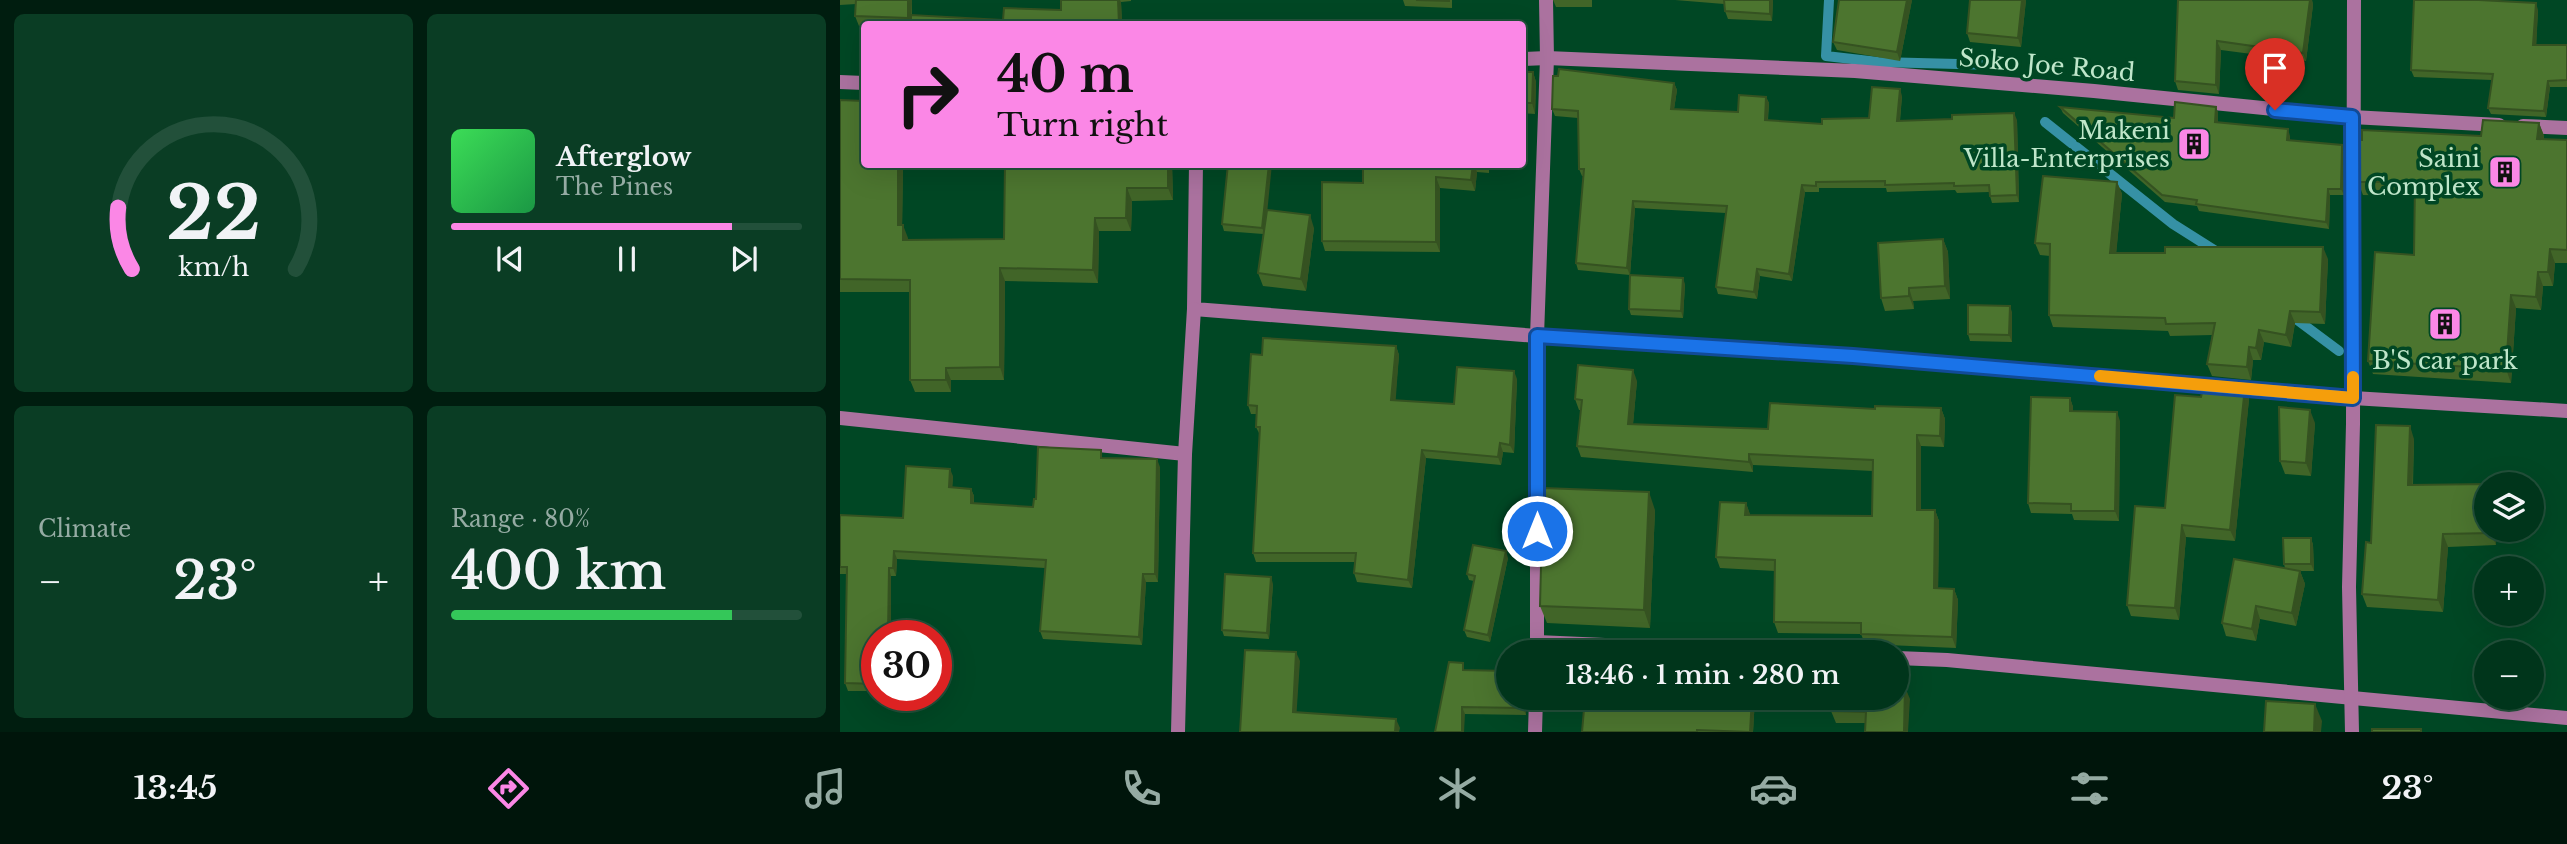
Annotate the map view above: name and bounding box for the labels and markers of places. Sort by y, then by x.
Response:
pin [2245,38,2305,110]
place label: Makeni Villa-Enterprises [1963,116,2170,173]
building icon: Makeni Villa-Enterprises [2175,125,2213,163]
place label: Saini Complex [2367,144,2480,201]
building icon: Saini Complex [2486,153,2524,191]
building icon: B'S car park [2426,305,2464,343]
place label: B'S car park [2372,346,2518,375]

